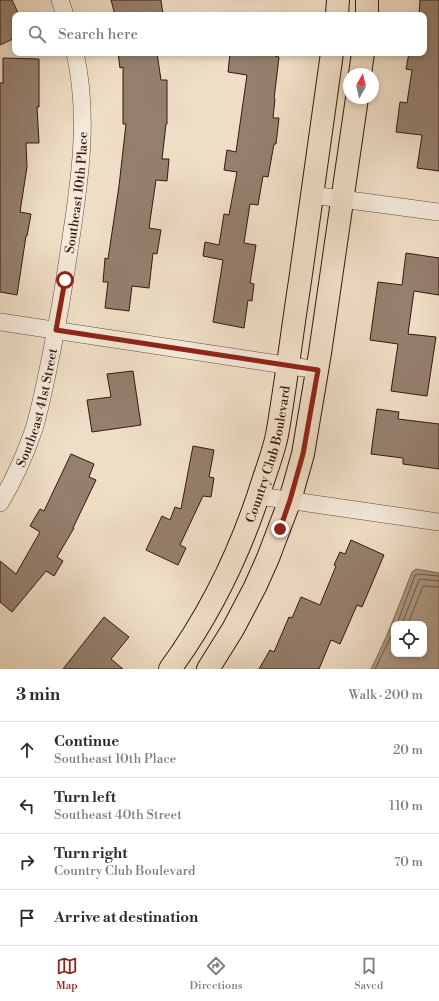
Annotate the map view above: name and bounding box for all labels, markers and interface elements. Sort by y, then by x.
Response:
search box [12,12,427,56]
icon: search [26,23,48,45]
text: Search here [58,25,138,44]
north arrow [343,68,379,104]
street label: Southeast 10th Place [62,131,91,255]
route start [56,271,74,289]
street label: Southeast 41st Street [13,347,61,470]
street label: Country Club Boulevard [242,384,294,525]
route end [271,520,289,538]
map controls [391,621,427,657]
button: locate [391,621,427,657]
text: 3 min [16,684,60,706]
text: Walk · 200 m [349,687,423,703]
text: Continue [54,732,119,751]
icon: ahead [16,739,38,761]
text: 20 m [393,742,423,758]
text: Southeast 10th Place [54,751,176,767]
text: Turn left [54,788,116,807]
icon: left [16,795,38,817]
text: 110 m [389,798,423,814]
text: Southeast 40th Street [54,807,182,823]
text: Turn right [54,844,128,863]
icon: right [16,851,38,873]
text: 70 m [394,854,423,870]
text: Country Club Boulevard [54,863,195,879]
icon: arrive [16,907,38,929]
text: Arrive at destination [54,908,198,927]
tab: Map [56,955,78,993]
tab: Directions [190,955,243,993]
tab: Saved [354,955,383,993]

